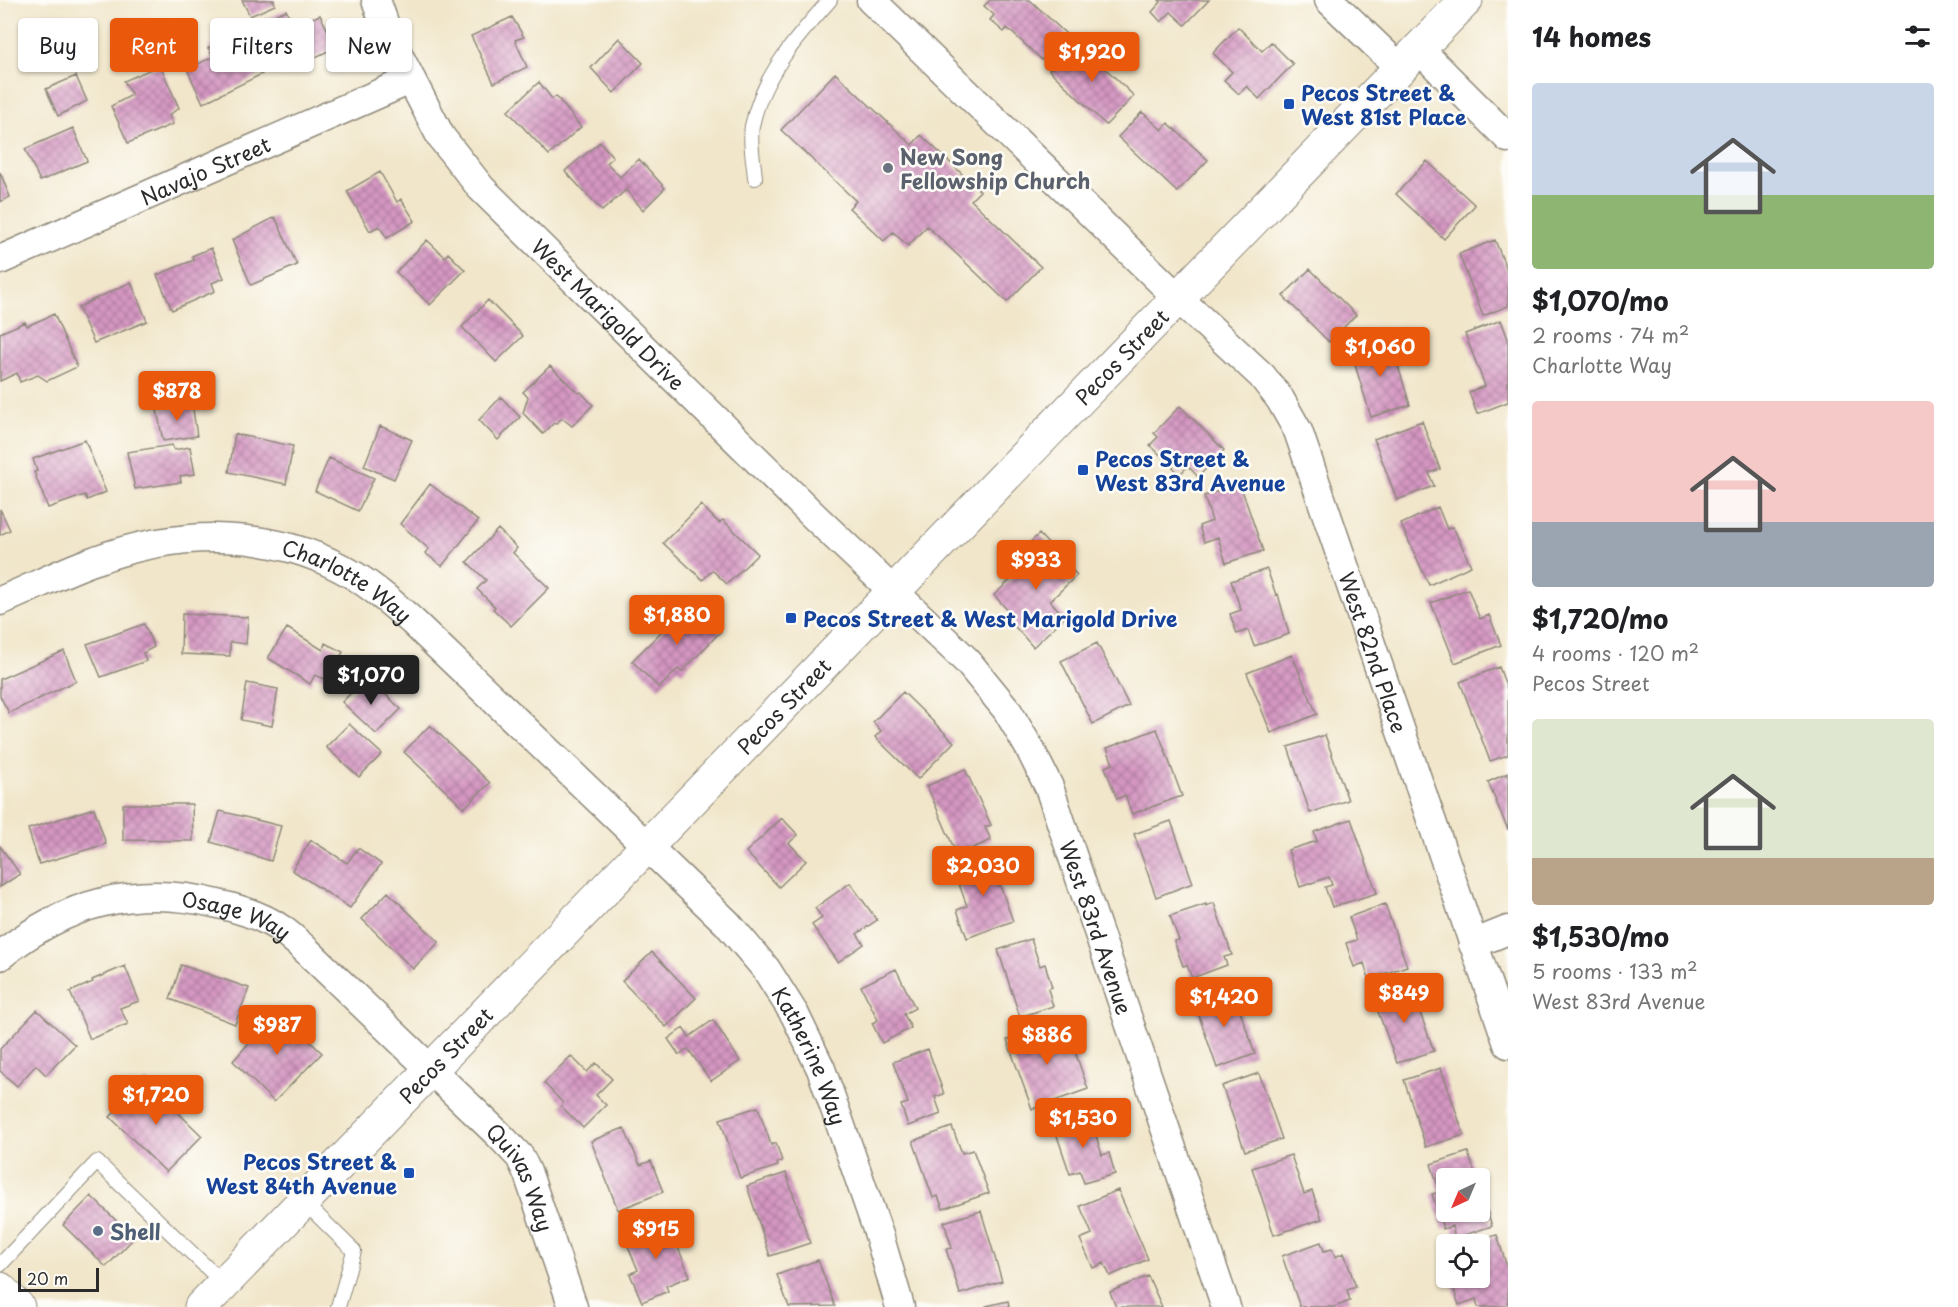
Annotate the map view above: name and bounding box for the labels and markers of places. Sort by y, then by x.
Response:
pin: $1,920 [1043,32,1141,83]
place label: Pecos Street & West 81st Place [1301,76,1466,132]
marker: Pecos Street & West 81st Place [1282,97,1296,111]
place label: New Song Fellowship Church [900,140,1090,196]
marker: New Song Fellowship Church [881,161,895,175]
pin: $1,060 [1331,327,1429,378]
pin: $878 [141,371,213,422]
place label: Pecos Street & West 83rd Avenue [1095,442,1286,498]
marker: Pecos Street & West 83rd Avenue [1076,463,1090,477]
pin: $933 [1000,540,1072,591]
pin: $1,880 [628,595,726,646]
place label: Pecos Street & West Marigold Drive [803,602,1177,634]
marker: Pecos Street & West Marigold Drive [784,611,798,625]
pin: $1,070 [322,655,420,706]
pin: $2,030 [934,846,1032,897]
pin: $849 [1368,973,1440,1024]
pin: $1,420 [1175,977,1273,1028]
pin: $987 [241,1005,313,1056]
pin: $886 [1011,1015,1083,1066]
pin: $1,720 [107,1075,205,1126]
pin: $1,530 [1034,1098,1132,1149]
place label: Pecos Street & West 84th Avenue [206,1145,397,1201]
marker: Pecos Street & West 84th Avenue [402,1166,416,1180]
pin: $915 [620,1209,692,1260]
place label: Shell [110,1215,161,1247]
marker: Shell [91,1224,105,1238]

